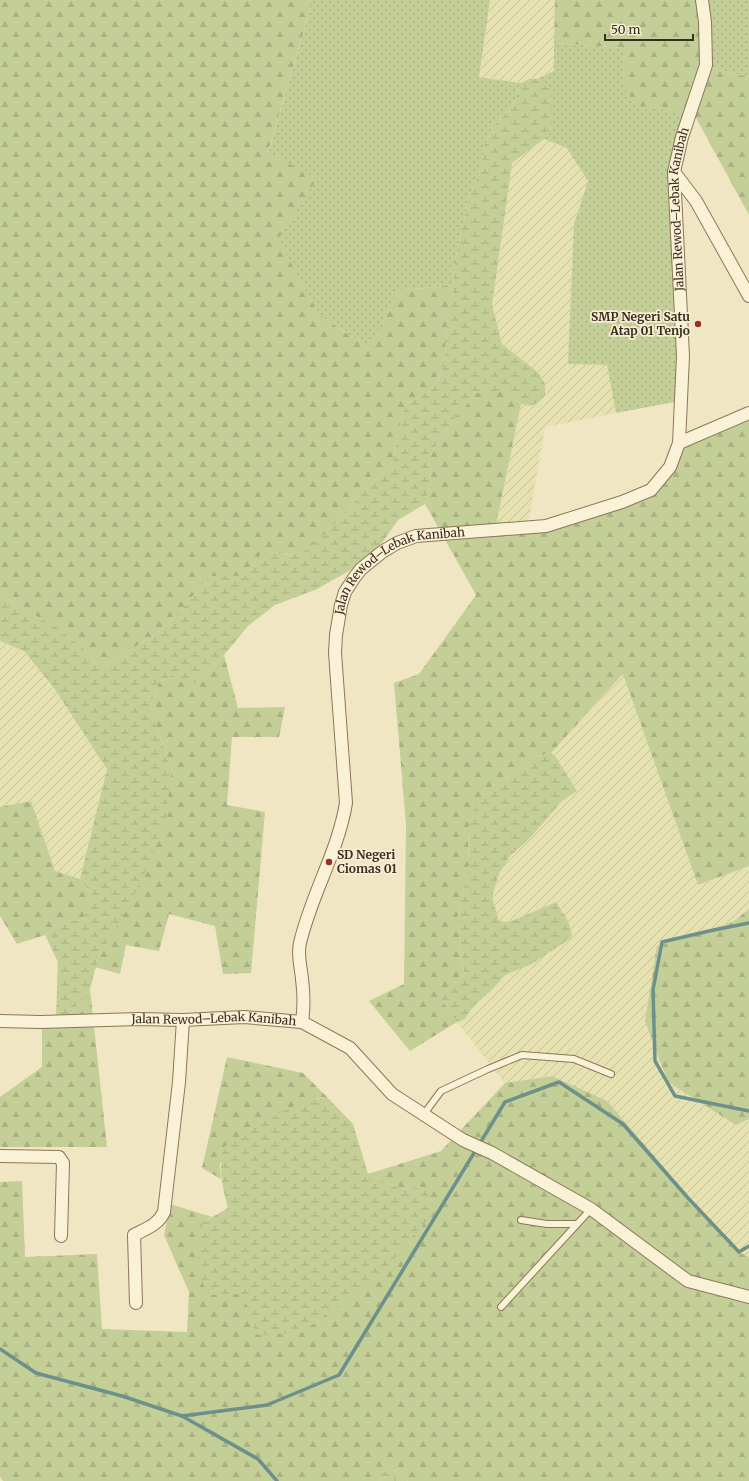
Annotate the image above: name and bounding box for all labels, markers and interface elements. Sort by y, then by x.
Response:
scale bar [605,16,693,42]
text: 50 m [611,22,640,37]
street label: Jalan Rewod–Lebak Kanibah [666,125,692,293]
place label: SMP Negeri Satu Atap 01 Tenjo [591,309,690,338]
marker: SMP Negeri Satu Atap 01 Tenjo [693,319,703,329]
street label: Jalan Rewod–Lebak Kanibah [331,524,465,617]
place label: SD Negeri Ciomas 01 [337,847,397,876]
marker: SD Negeri Ciomas 01 [324,857,334,867]
street label: Jalan Rewod–Lebak Kanibah [130,1009,297,1028]

